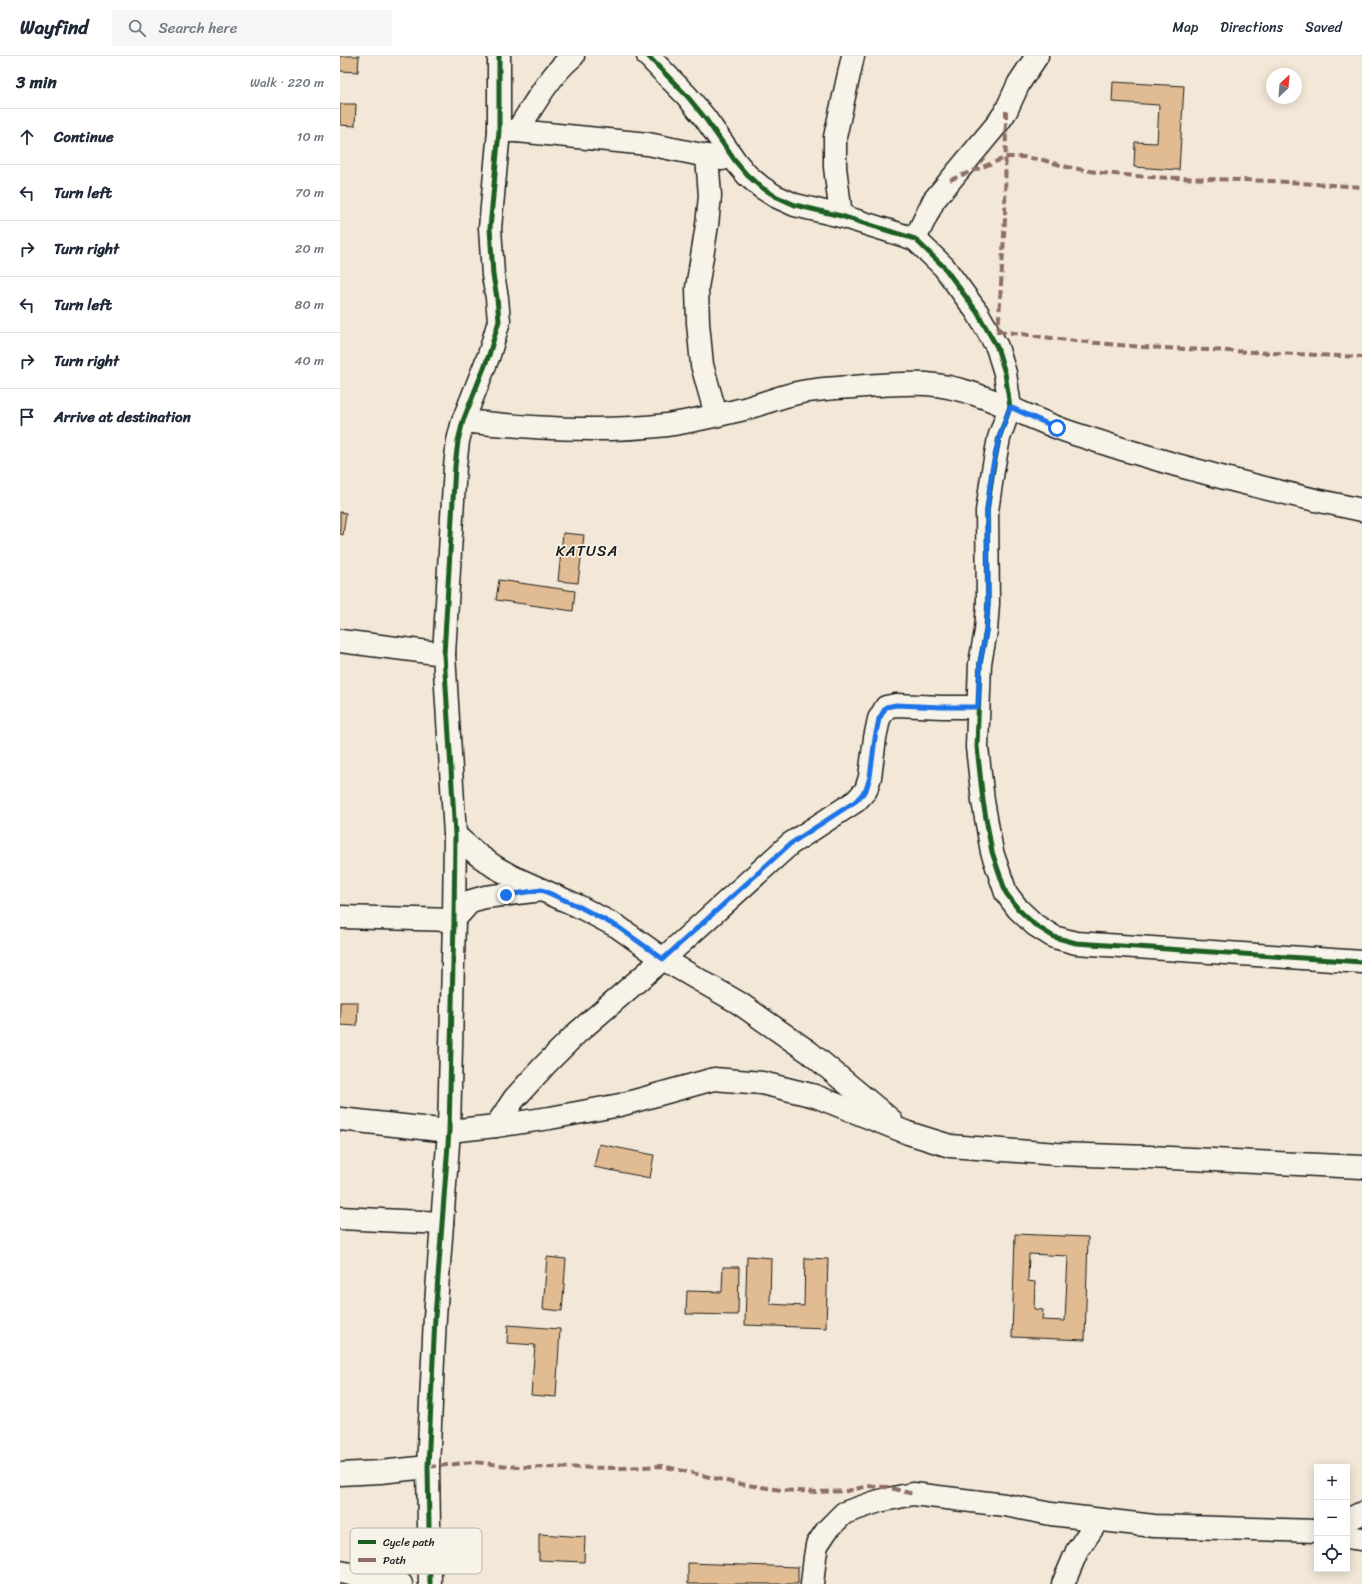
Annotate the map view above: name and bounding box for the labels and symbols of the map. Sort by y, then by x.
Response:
north arrow [1266,68,1302,104]
route start [1048,419,1066,437]
district label: KATUSA [556,538,618,564]
route end [497,886,515,904]
legend [350,1528,482,1574]
text: Cycle path [383,1533,435,1552]
text: Path [383,1551,406,1570]

